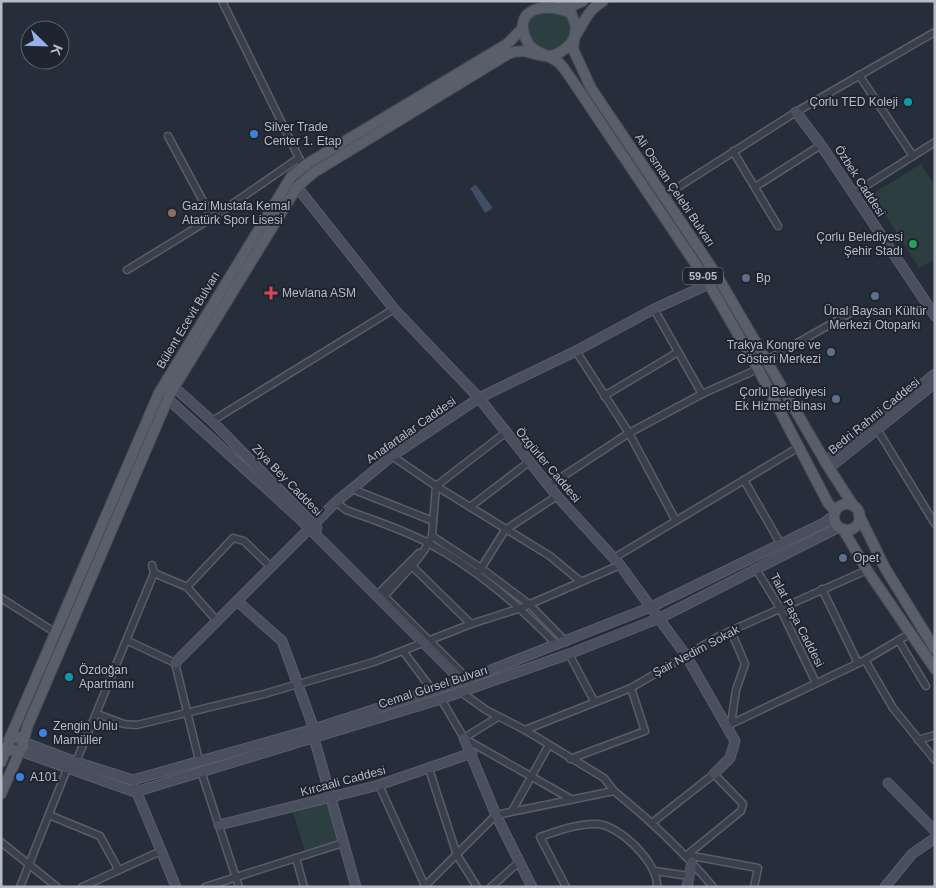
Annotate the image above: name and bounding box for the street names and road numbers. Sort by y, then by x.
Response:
street label: Ali Osman Çelebi Bulvarı [632,131,718,249]
street label: Özbek Caddesi [832,143,888,219]
road number: 59-05 [683,268,723,284]
street label: Bülent Ecevit Bulvarı [153,269,223,371]
street label: Bedri Rahmi Caddesi [826,375,922,457]
street label: Anafartalar Caddesi [364,394,458,466]
street label: Özgürler Caddesi [513,425,583,505]
street label: Ziya Bey Caddesi [249,441,325,519]
street label: Talat Paşa Caddesi [767,571,827,669]
street label: Şair Nedim Sokak [650,622,743,680]
street label: Cemal Gürsel Bulvarı [377,663,489,711]
street label: Kırcaali Caddesi [299,763,387,799]

